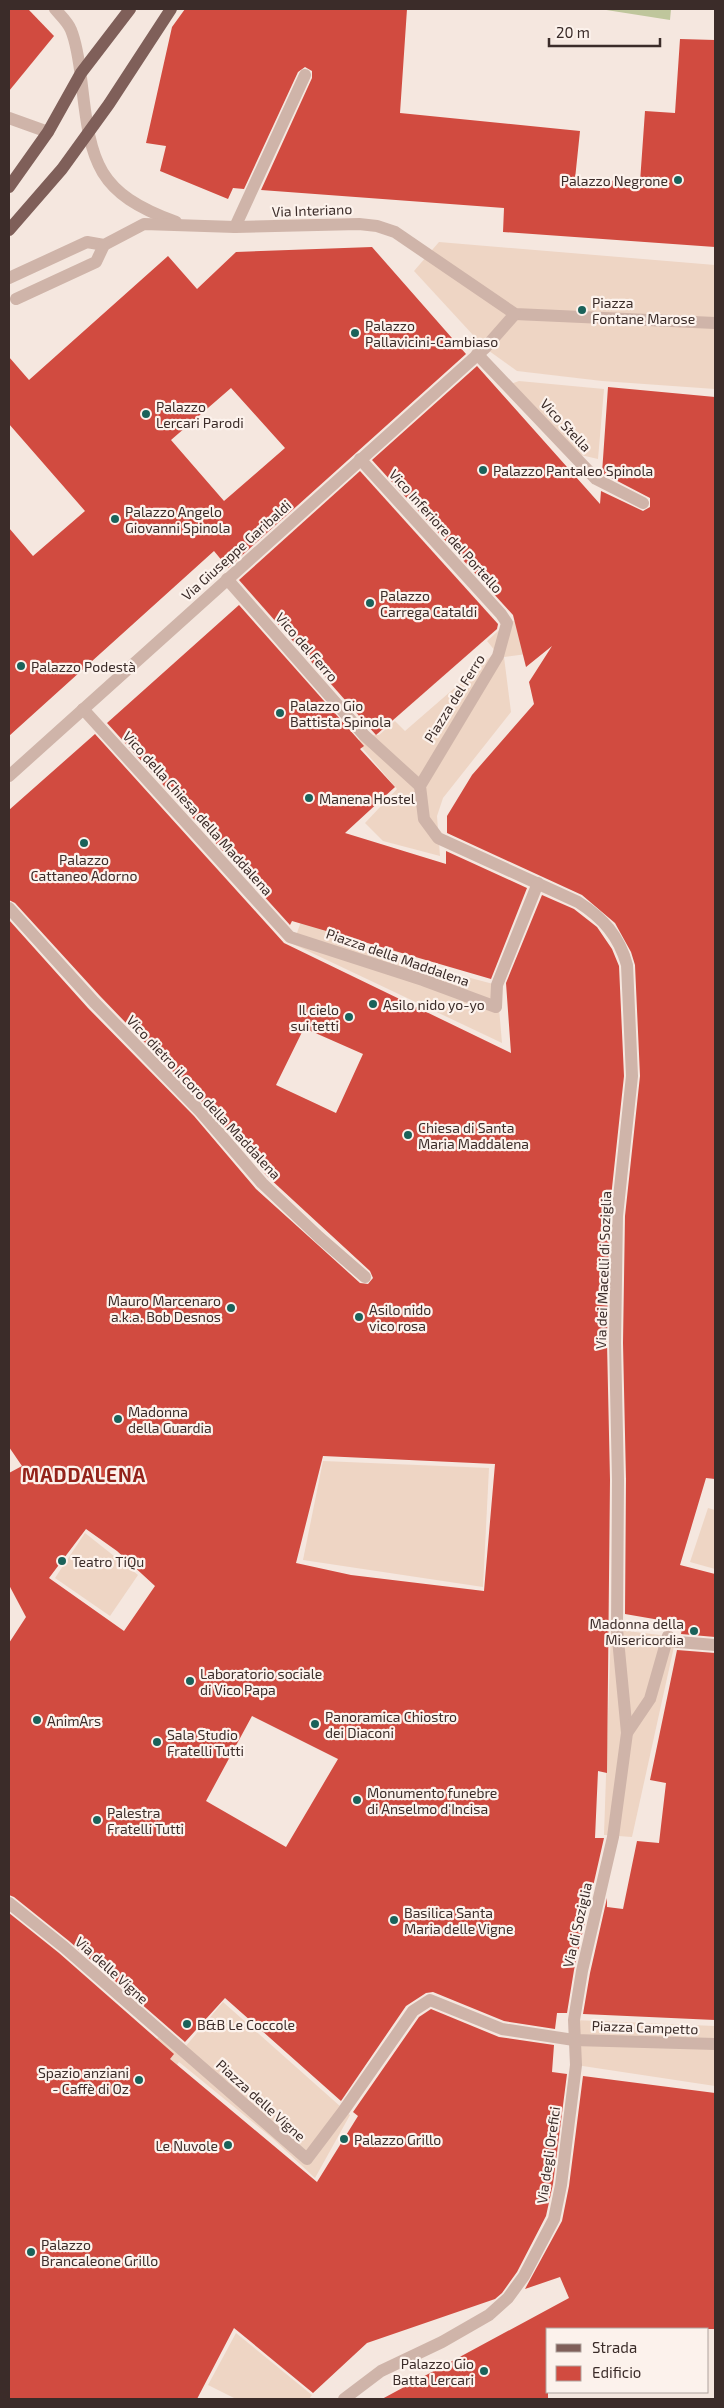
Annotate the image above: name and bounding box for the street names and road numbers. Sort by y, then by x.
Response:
street label: Via Interiano [272,200,352,220]
street label: Vico Stella [537,395,595,455]
street label: Vico Inferiore del Portello [386,466,506,596]
street label: Via Giuseppe Garibaldi [178,496,294,604]
street label: Vico del Ferro [272,609,342,685]
street label: Piazza del Ferro [420,651,488,745]
street label: Vico della Chiesa della Maddalena [120,727,276,899]
street label: Piazza della Maddalena [324,924,472,990]
street label: Vico dietro il coro della Maddalena [123,1011,285,1183]
street label: Via dei Macelli di Soziglia [592,1191,614,1349]
street label: Via di Soziglia [559,1881,595,1969]
street label: Via delle Vigne [72,1933,152,2007]
street label: Piazza Campetto [591,2017,699,2037]
street label: Piazza delle Vigne [213,2055,309,2145]
street label: Via degli Orefici [533,2105,563,2205]

